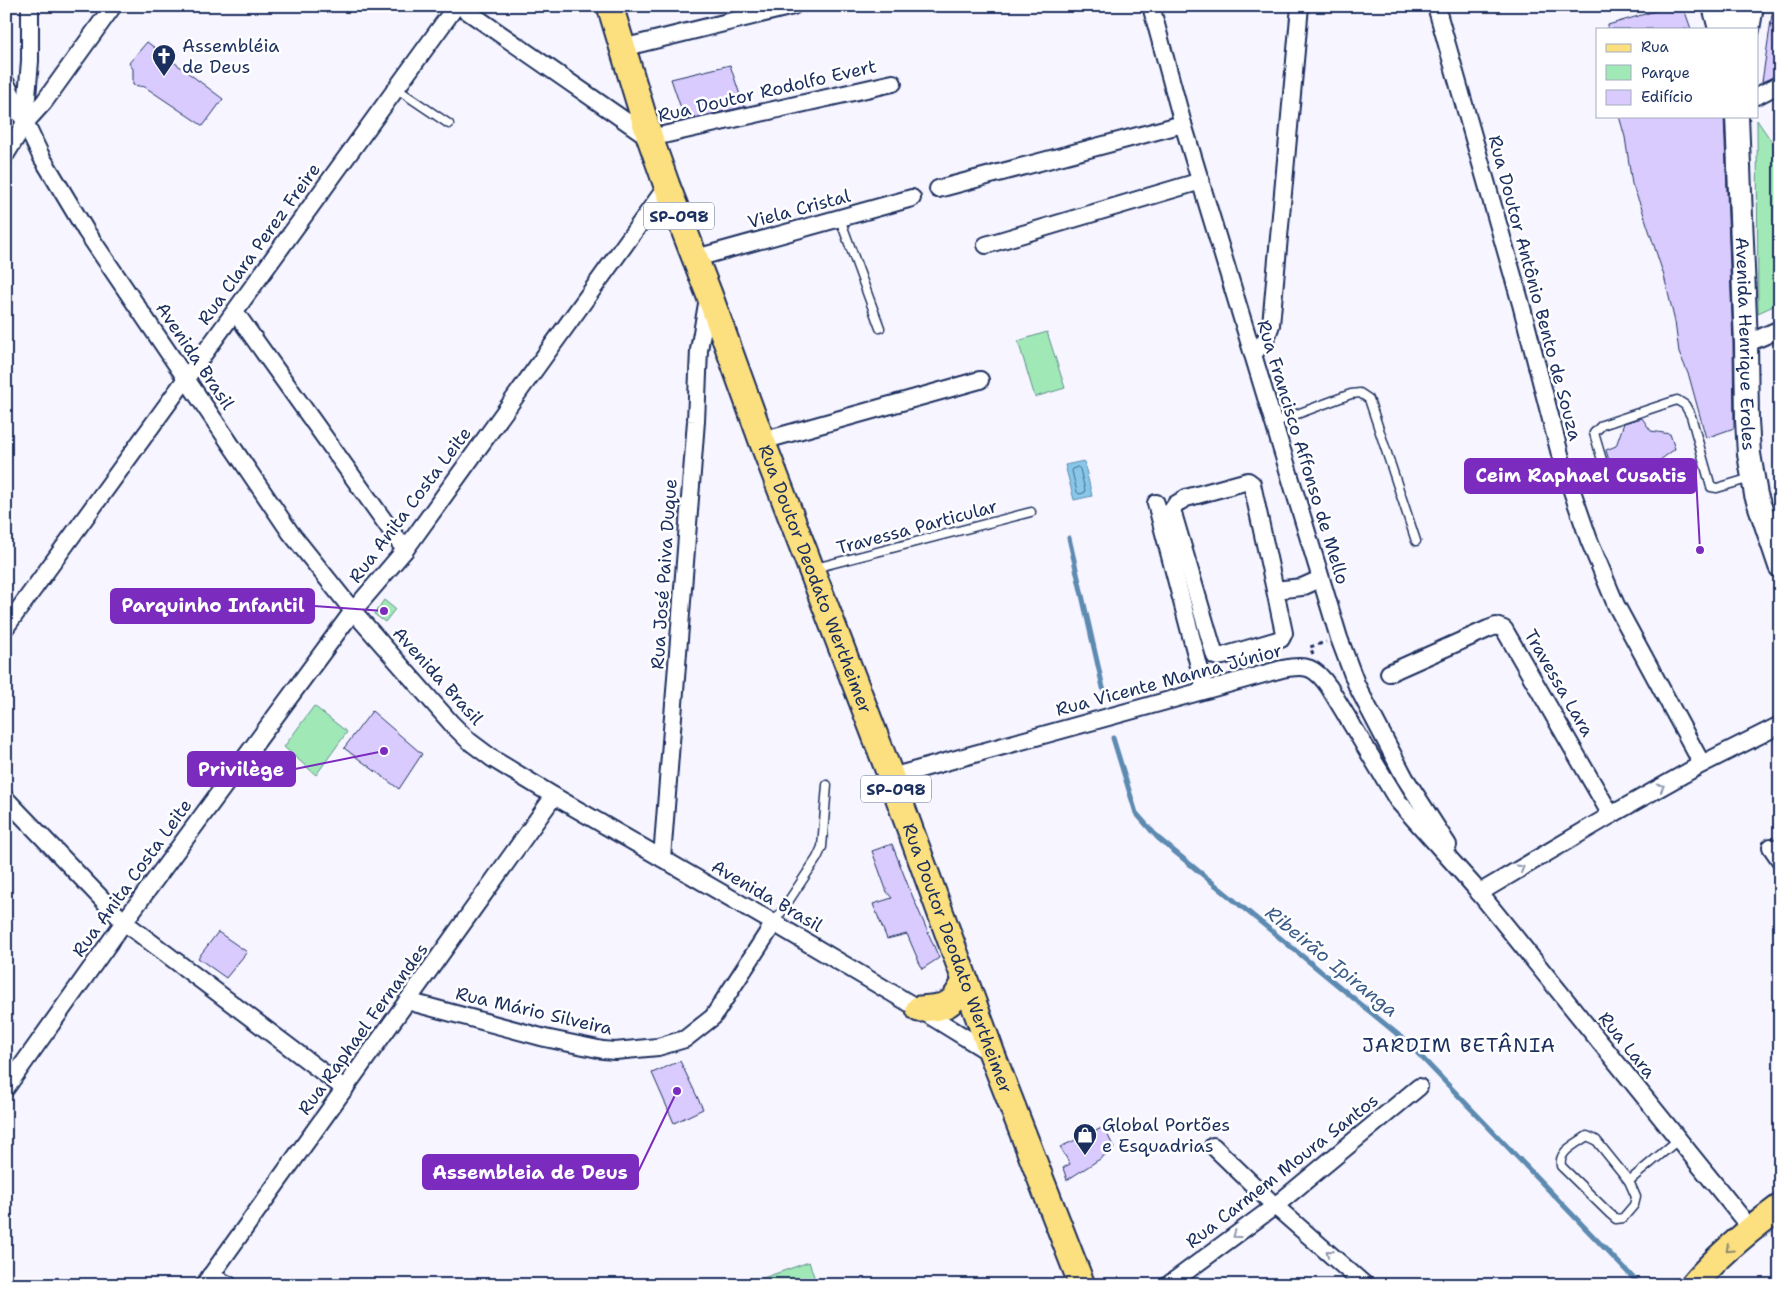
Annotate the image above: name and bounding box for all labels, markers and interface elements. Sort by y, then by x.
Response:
legend [1596,28,1758,118]
place label: Assembléia de Deus [182,34,279,79]
text: Rua [1641,37,1670,57]
church icon: Assembléia de Deus [151,43,177,77]
street label: Rua Doutor Rodolfo Evert [655,54,879,128]
text: Parque [1641,63,1690,83]
text: Edifício [1641,87,1693,107]
street label: Rua Doutor Antônio Bento de Souza [1483,133,1587,443]
street label: Rua Clara Perez Freire [192,158,326,330]
street label: Viela Cristal [745,184,854,234]
road number: SP-098 [644,202,714,230]
street label: Avenida Henrique Eroles [1730,237,1761,451]
street label: Avenida Brasil [150,298,240,415]
street label: Rua Francisco Affonso de Mello [1251,317,1355,587]
street label: Rua Anita Costa Leite [343,422,477,588]
street label: Rua Doutor Deodato Wertheimer [753,441,878,717]
callout: Ceim Raphael Cusatis [1465,459,1696,493]
text: Ceim Raphael Cusatis [1475,463,1687,488]
street label: Rua José Paiva Duque [645,478,683,670]
street label: Travessa Particular [834,494,1000,560]
callout: Parquinho Infantil [111,589,314,623]
text: Parquinho Infantil [121,593,305,618]
street label: Avenida Brasil [387,622,489,731]
street label: Travessa Lara [1519,625,1599,741]
street label: Rua Vicente Manna Júnior [1053,638,1285,722]
callout: Privilège [188,752,295,786]
text: Privilège [198,757,284,782]
road number: SP-098 [861,776,931,802]
one-way arrow [1656,783,1665,793]
street label: Rua Anita Costa Leite [67,794,197,962]
street label: Rua Doutor Deodato Wertheimer [897,820,1018,1097]
street label: Avenida Brasil [707,854,827,938]
one-way arrow [1515,864,1524,874]
water label: Ribeirão Ipiranga [1260,900,1403,1023]
street label: Rua Raphael Fernandes [293,938,433,1120]
street label: Rua Mário Silveira [453,981,615,1041]
street label: Rua Lara [1593,1007,1661,1083]
district label: JARDIM BETÂNIA [1362,1032,1556,1058]
street label: Rua Carmem Moura Santos [1181,1088,1383,1254]
place label: Global Portões e Esquadrias [1102,1113,1230,1158]
shop icon: Global Portões e Esquadrias [1072,1122,1098,1156]
callout: Assembleia de Deus [423,1155,638,1189]
text: Assembleia de Deus [432,1160,628,1185]
one-way arrow [1232,1229,1242,1238]
one-way arrow [1726,1243,1735,1252]
one-way arrow [1325,1249,1334,1258]

